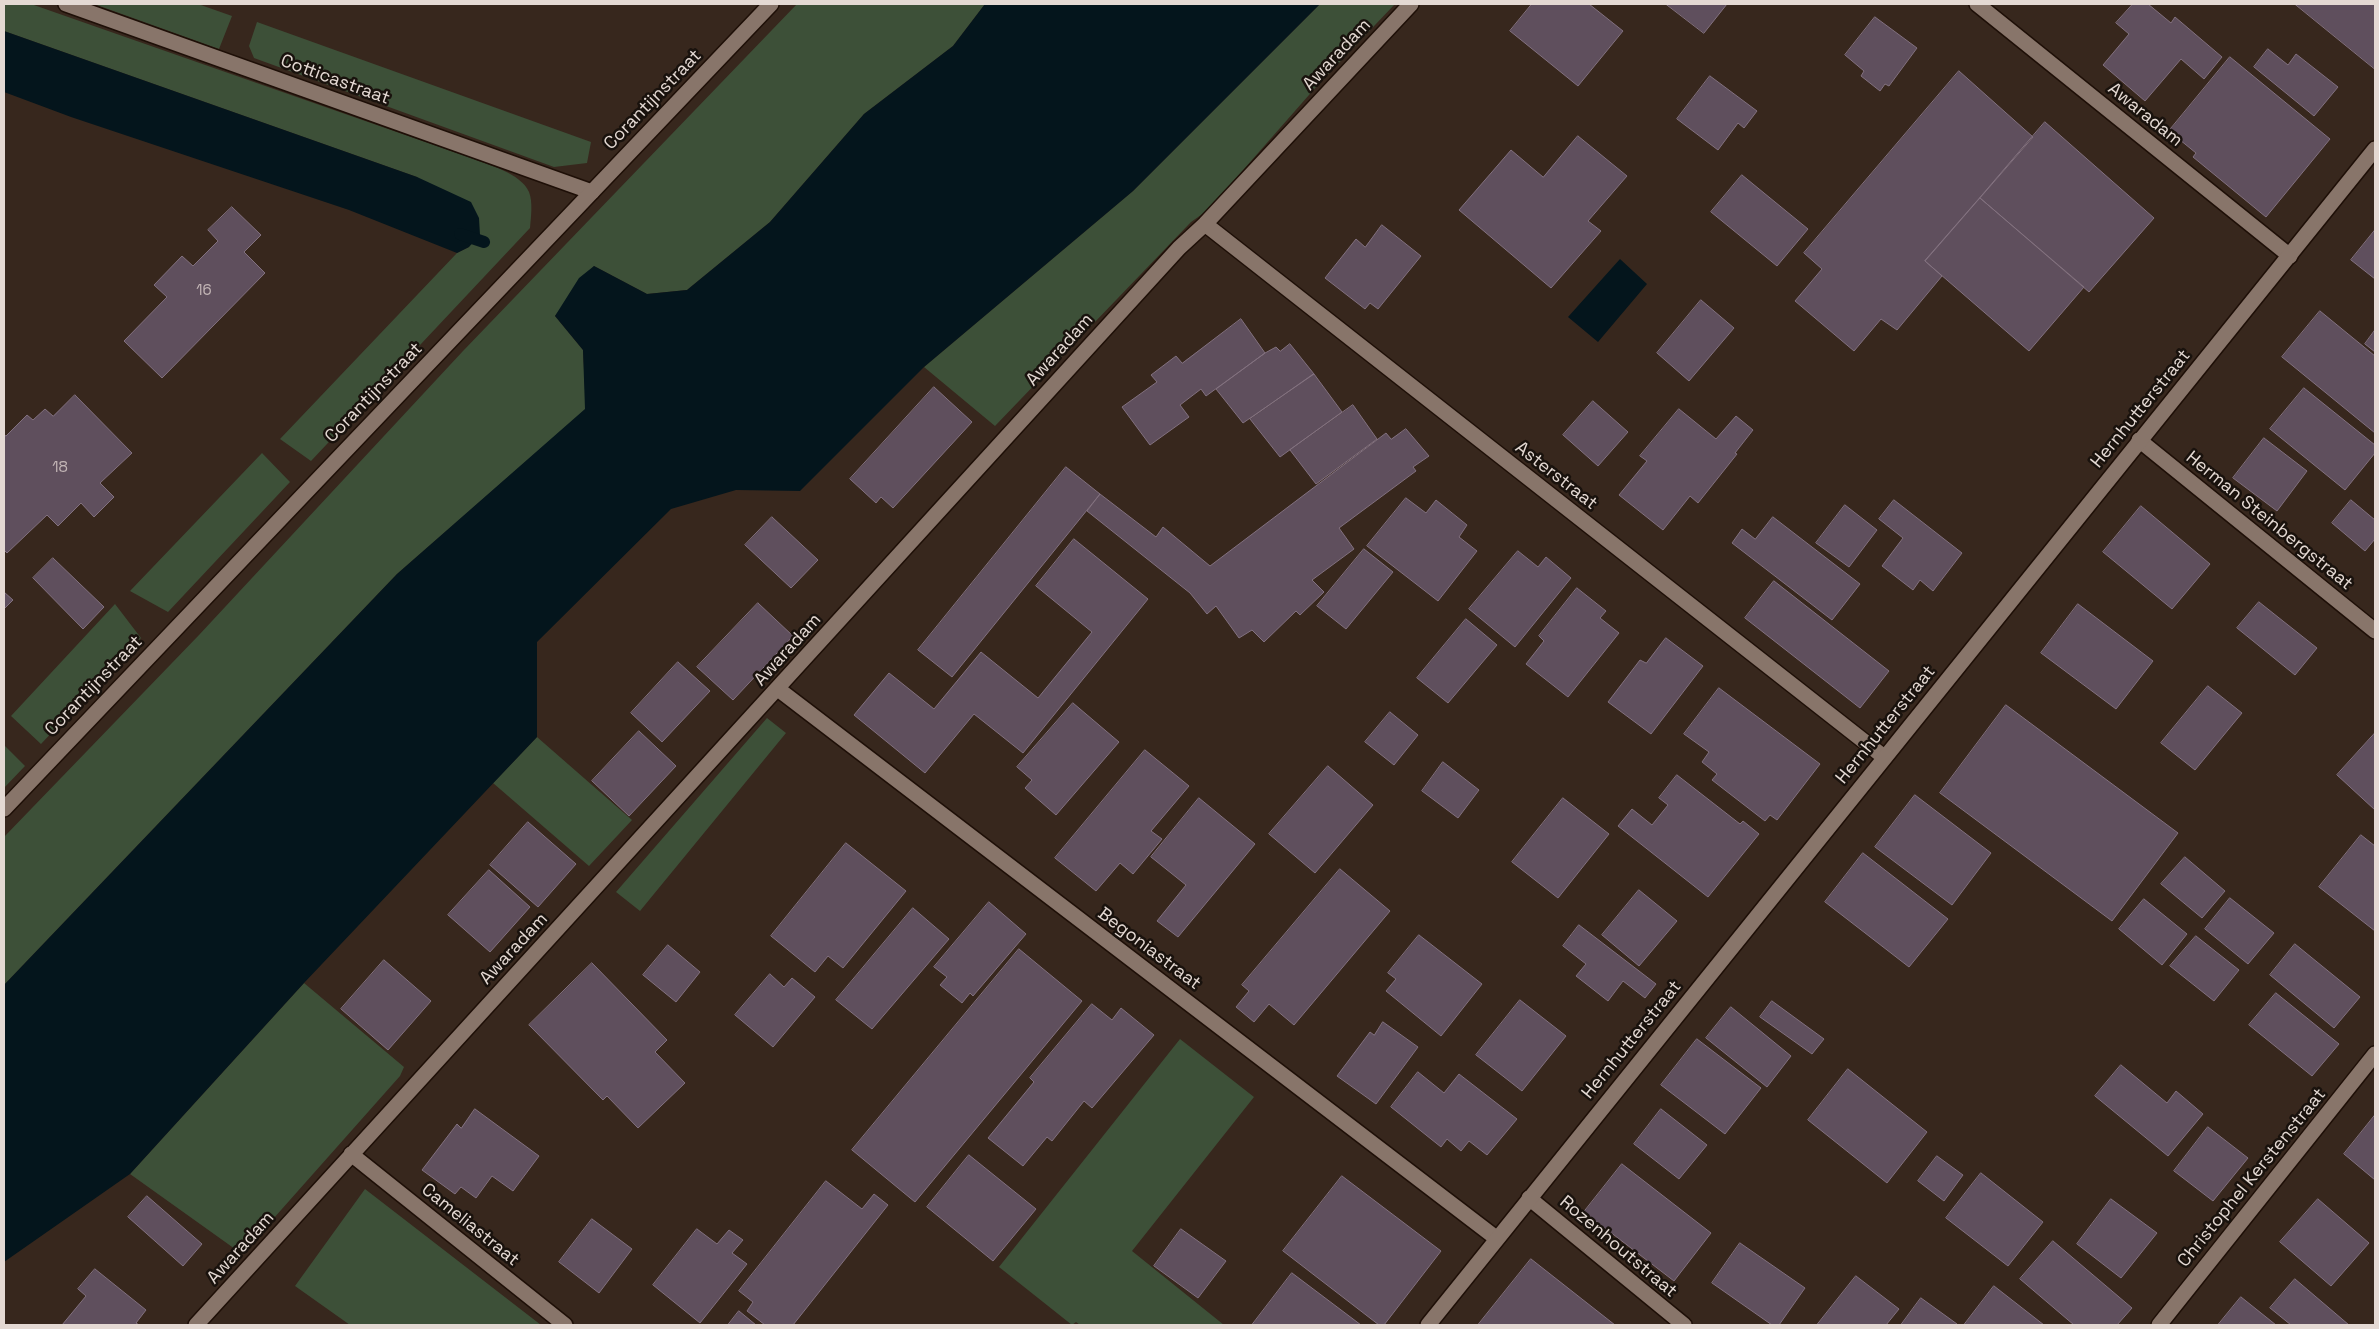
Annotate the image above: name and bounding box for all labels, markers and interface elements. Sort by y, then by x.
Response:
street label: Awaradam [1298,15,1376,95]
street label: Corantijnstraat [600,45,706,155]
street label: Cotticastraat [277,50,393,110]
street label: Awaradam [2103,78,2187,152]
house number: 16 [196,282,212,300]
street label: Awaradam [1022,309,1098,391]
street label: Corantijnstraat [321,338,427,448]
street label: Hernhutterstraat [2087,345,2195,473]
street label: Asterstraat [1511,437,1601,515]
street label: Herman Steinbergstraat [2181,447,2357,595]
house number: 18 [52,459,68,477]
street label: Awaradam [750,609,826,691]
street label: Corantijnstraat [41,631,147,741]
street label: Hernhutterstraat [1832,661,1940,789]
street label: Begoniastraat [1093,903,1205,995]
street label: Awaradam [475,909,553,989]
street label: Hernhutterstraat [1578,976,1686,1104]
street label: Christophel Kerstenstraat [2173,1084,2331,1272]
street label: Cameliastraat [417,1179,523,1271]
street label: Rozenhoutstraat [1555,1192,1681,1302]
street label: Awaradam [203,1207,279,1289]

